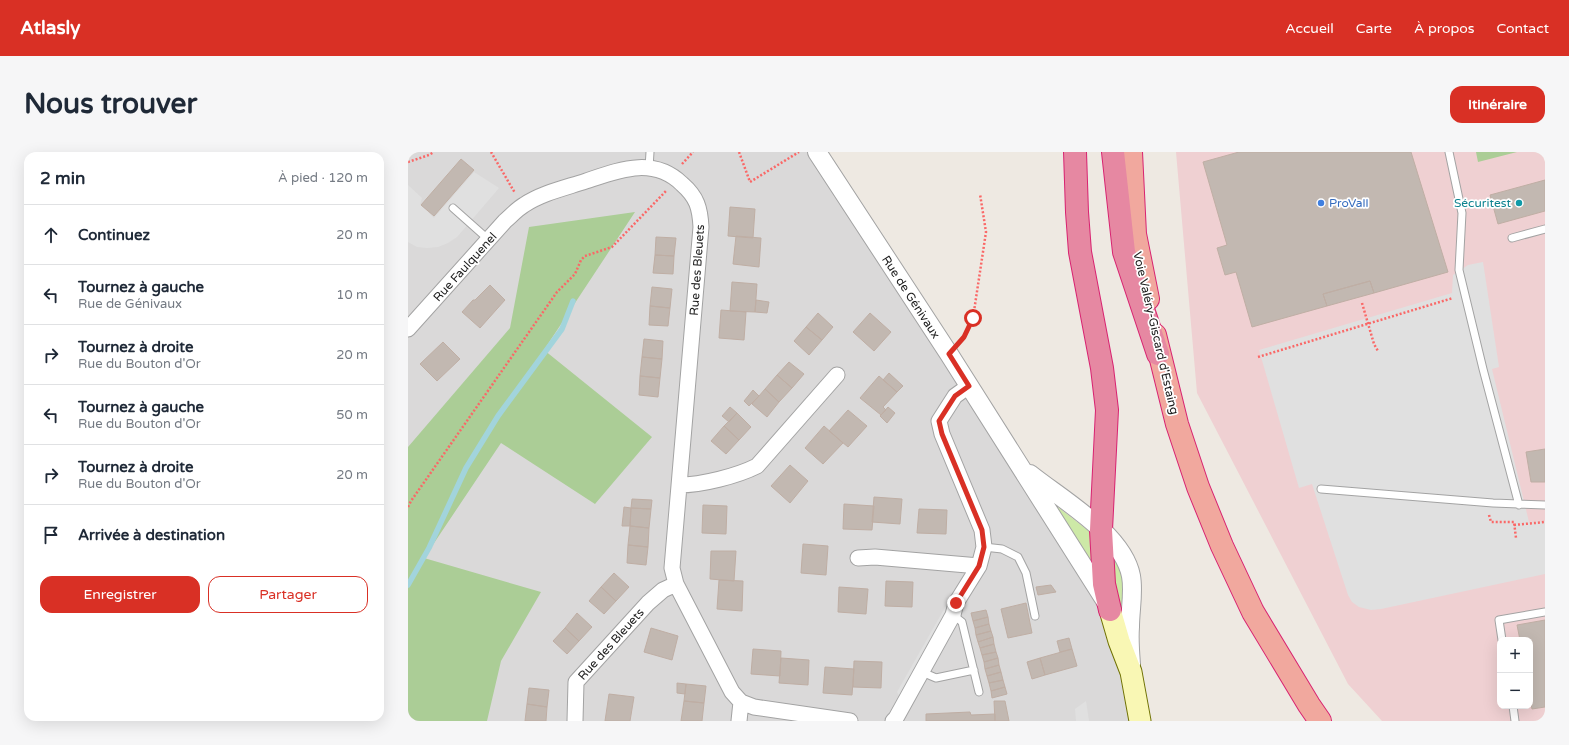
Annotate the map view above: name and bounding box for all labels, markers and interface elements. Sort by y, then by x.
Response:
text: Atlasly [20,17,80,39]
text: Accueil [1285,20,1334,37]
text: Carte [1356,20,1392,37]
text: À propos [1414,20,1475,37]
text: Contact [1497,20,1549,37]
button: Itinéraire [1450,86,1545,123]
text: Nous trouver [24,87,197,121]
text: 2 min [40,168,85,189]
text: À pied · 120 m [278,170,368,186]
place label: ProVall [1329,196,1368,210]
place label: Sécuritest [1454,196,1511,210]
marker: ProVall [1316,198,1326,208]
marker: Sécuritest [1514,198,1524,208]
icon: ahead [40,224,62,246]
street label: Rue des Bleuets [687,224,707,316]
text: Continuez [78,226,150,244]
text: 20 m [336,227,368,243]
street label: Rue Faulquenel [430,230,500,304]
street label: Voie Valéry-Giscard d'Estaing [1130,250,1182,416]
street label: Rue de Génivaux [879,253,943,341]
text: Tournez à gauche [78,278,204,296]
icon: left [40,284,62,306]
text: 10 m [336,287,368,303]
text: Rue de Génivaux [78,296,182,312]
route start [964,309,982,327]
text: Tournez à droite [78,338,193,356]
icon: right [40,344,62,366]
text: 20 m [336,347,368,363]
text: Rue du Bouton d'Or [78,356,201,372]
text: Tournez à gauche [78,398,204,416]
icon: left [40,404,62,426]
text: 50 m [336,407,368,423]
text: Rue du Bouton d'Or [78,416,201,432]
text: Tournez à droite [78,458,193,476]
icon: right [40,464,62,486]
text: 20 m [336,467,368,483]
text: Rue du Bouton d'Or [78,476,201,492]
icon: arrive [40,524,62,546]
text: Arrivée à destination [78,526,225,544]
button: Enregistrer [40,576,200,613]
button: Partager [208,576,368,613]
route end [947,594,965,612]
street label: Rue des Bleuets [575,605,647,683]
map controls [1497,637,1533,709]
button: + [1497,637,1533,673]
button: − [1497,673,1533,709]

